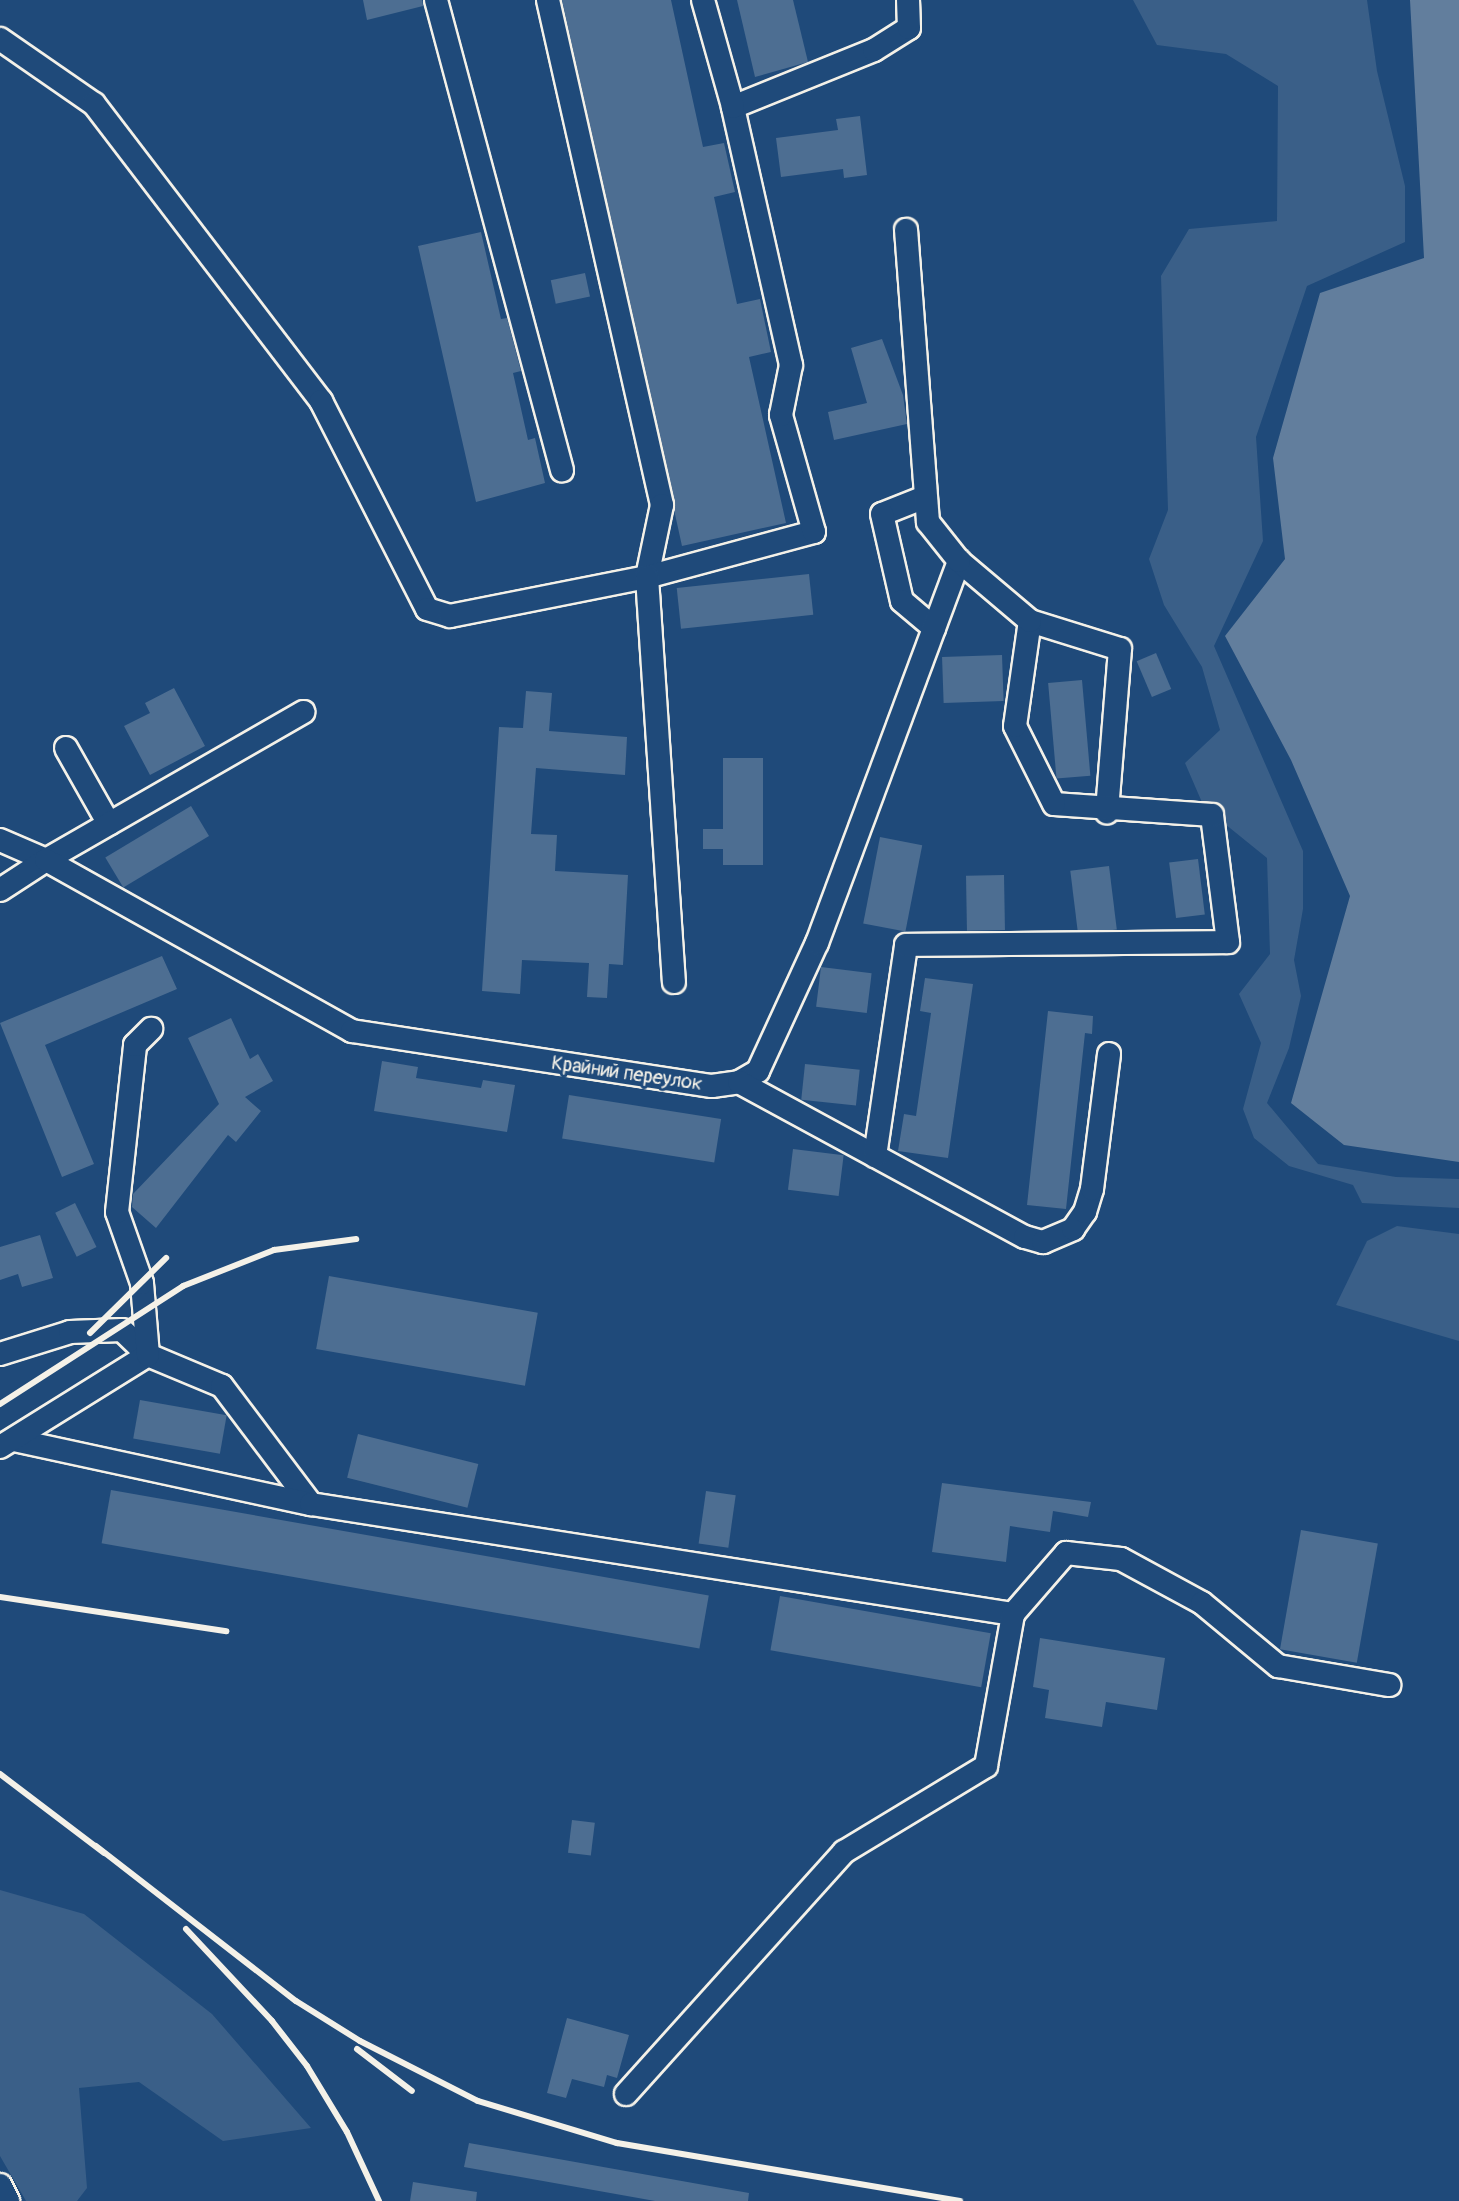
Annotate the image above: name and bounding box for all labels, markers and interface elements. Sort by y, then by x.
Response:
street label: Крайний переулок [550,1051,704,1095]

